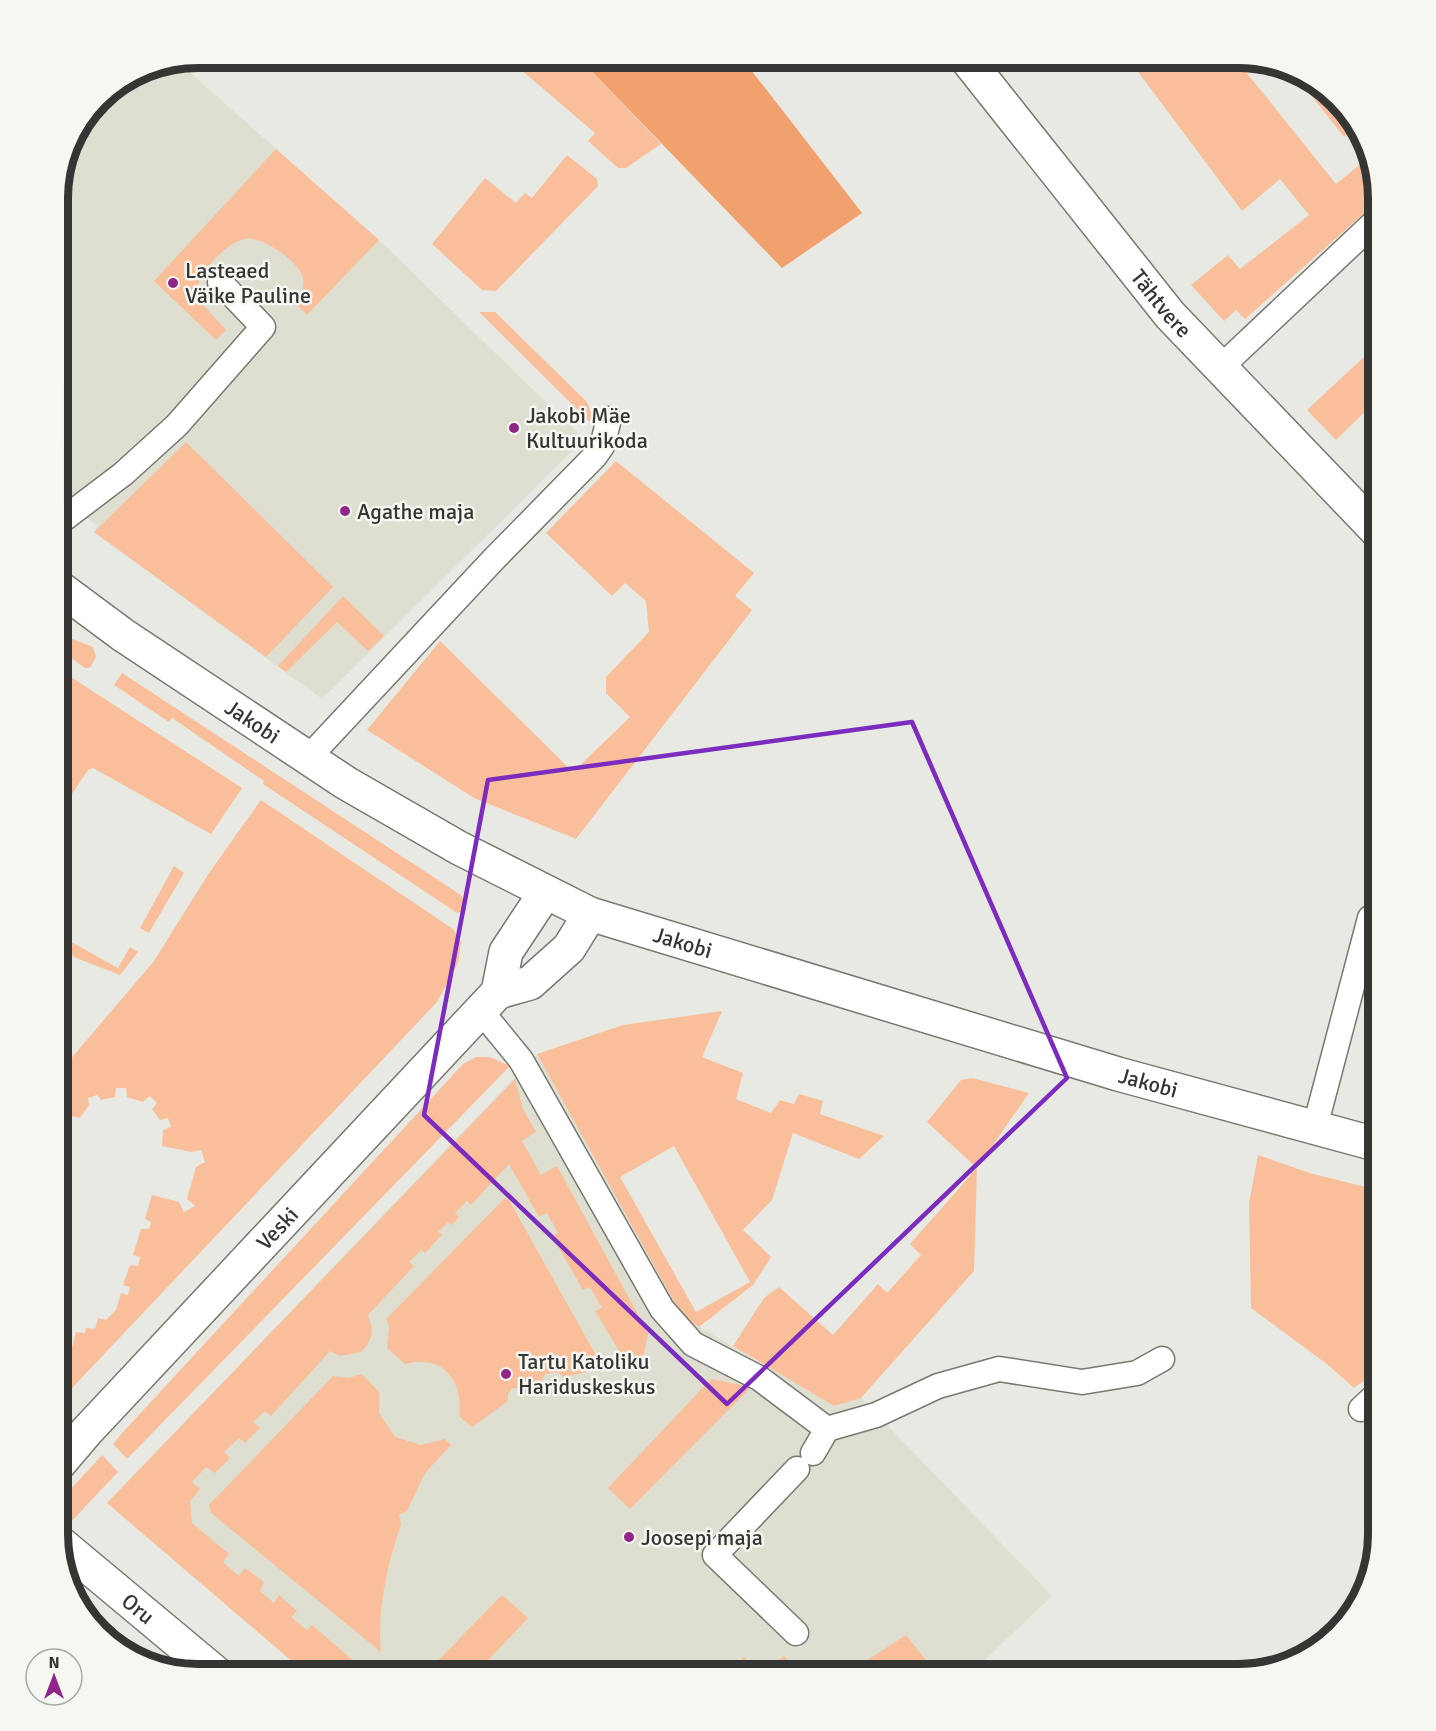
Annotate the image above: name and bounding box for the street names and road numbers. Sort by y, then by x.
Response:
street label: Tähtvere [1125,264,1197,343]
street label: Jakobi [220,694,285,749]
street label: Jakobi [650,921,715,964]
street label: Jakobi [1116,1062,1181,1104]
street label: Veski [251,1201,304,1256]
street label: Oru [116,1587,160,1630]

